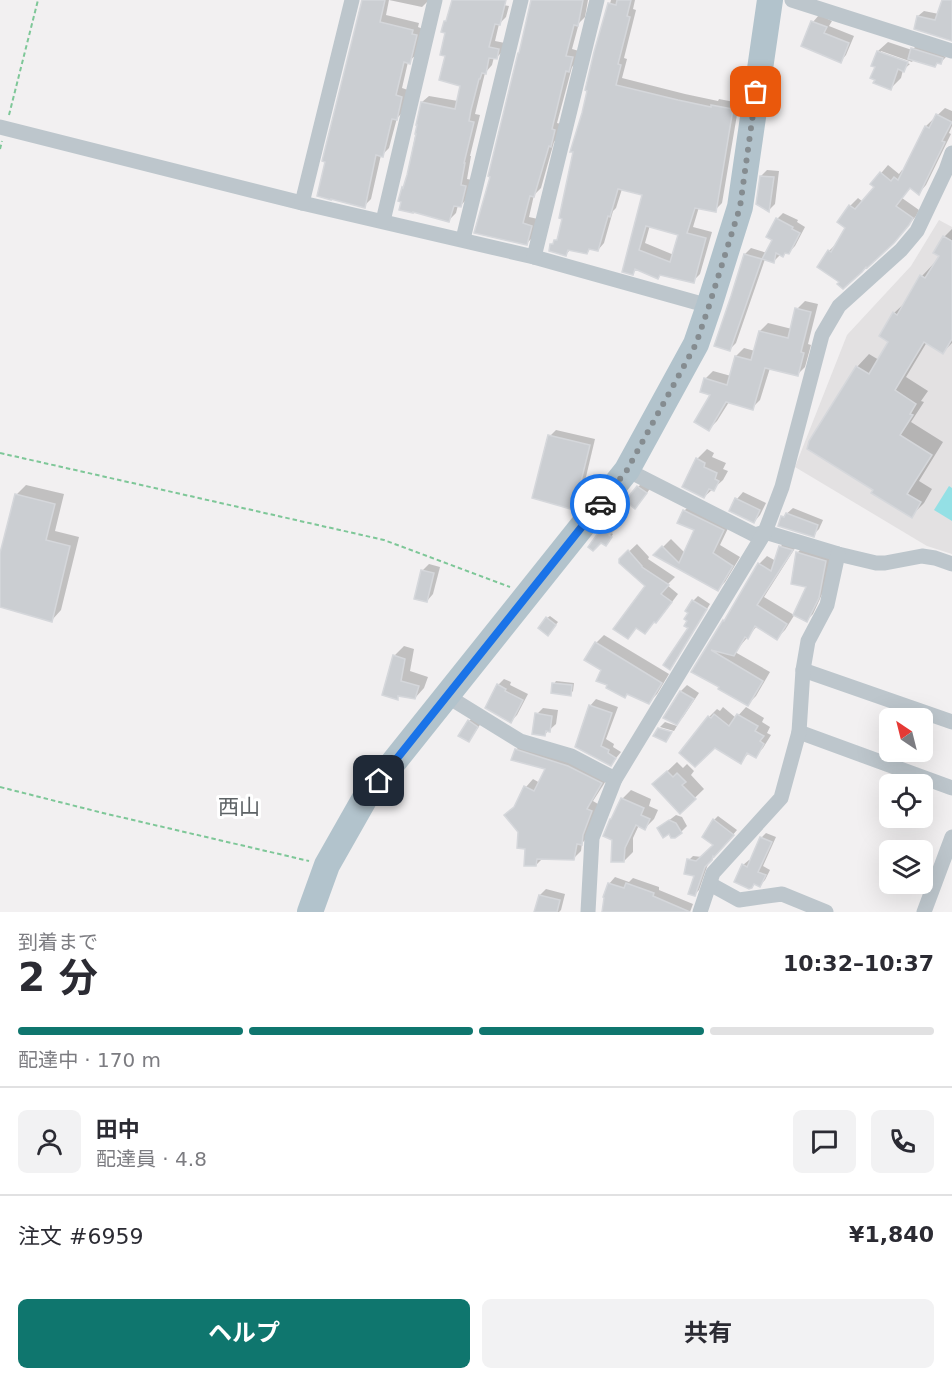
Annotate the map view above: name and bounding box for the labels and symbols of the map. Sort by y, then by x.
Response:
pin [730,66,781,117]
courier [570,474,630,534]
north arrow [879,708,933,762]
pin [353,755,404,806]
district label: 西山 [218,795,260,819]

